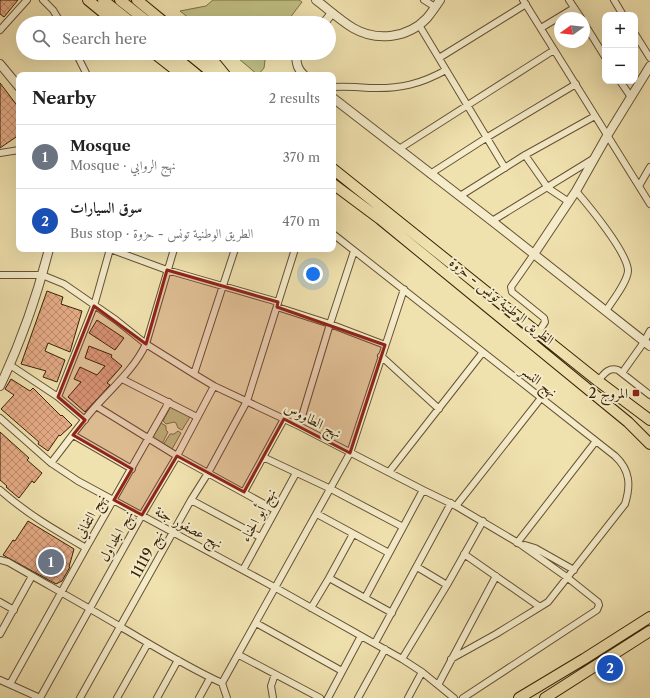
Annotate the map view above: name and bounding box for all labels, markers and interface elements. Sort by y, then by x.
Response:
north arrow [554,12,590,48]
map controls [602,12,638,84]
button: + [602,12,638,48]
search box [16,16,336,60]
icon: search [30,27,52,49]
text: Search here [62,29,147,48]
button: − [602,48,638,84]
text: Nearby [32,88,96,108]
text: 2 results [269,90,320,106]
text: Mosque [70,136,131,155]
text: 1 [42,149,48,165]
text: 370 m [283,149,320,165]
text: Mosque · نهج الروابي [70,157,176,173]
text: سوق السيارات [70,198,142,217]
text: 2 [41,213,49,229]
text: 470 m [282,213,320,229]
text: Bus stop · الطريق الوطنية تونس - حزوة [70,225,253,241]
street label: الطريق الوطنية تونس - حزوة [445,253,558,350]
your location [303,264,323,284]
street label: نهج النسر [513,360,561,404]
place label: المروج 2 [589,384,628,406]
marker: المروج 2 [631,388,641,398]
street label: نهج الطاووس [280,398,345,446]
street label: نهج أبو الحناء [235,485,284,547]
street label: نهج التفاني [70,491,113,543]
street label: نهج عصفور جنة [150,502,226,556]
street label: نهج الجداول [95,507,141,567]
street label: نهج 11119 [127,527,171,583]
pin: 1 [38,547,64,577]
pin: 2 [597,653,623,683]

